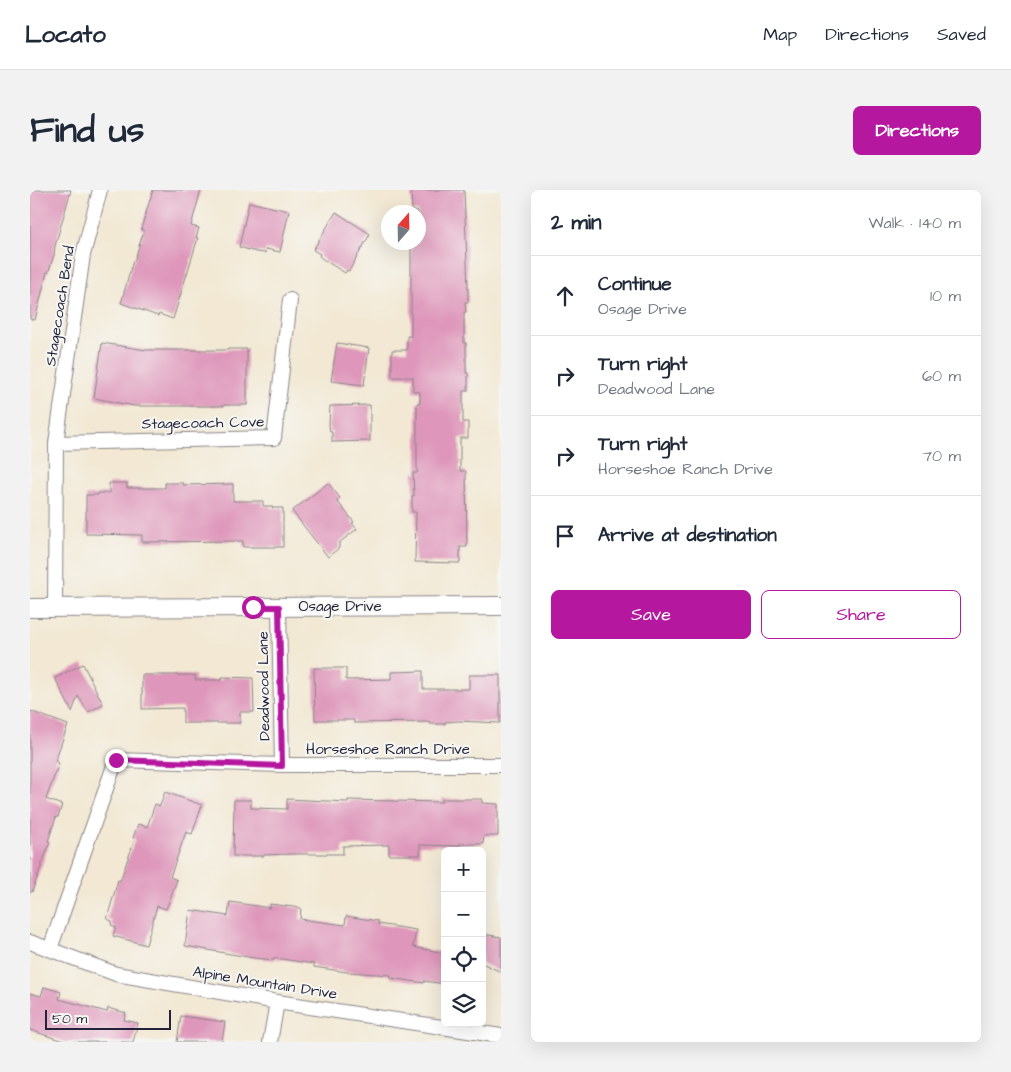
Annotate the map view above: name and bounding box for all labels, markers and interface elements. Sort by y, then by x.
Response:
text: Locato [25,18,106,52]
text: Map [763,22,797,47]
text: Directions [825,22,909,47]
text: Saved [937,22,986,47]
text: Find us [30,106,144,155]
button: Directions [853,106,981,155]
north arrow [381,205,426,250]
text: 2 min [551,208,601,237]
text: Walk · 140 m [869,212,961,234]
street label: Stagecoach Bend [40,244,81,368]
text: Continue [598,271,672,298]
icon: ahead [551,282,579,310]
text: 10 m [930,285,961,307]
text: Osage Drive [598,298,687,320]
text: Turn right [598,351,687,378]
icon: right [551,362,579,390]
text: 60 m [922,365,961,387]
text: Deadwood Lane [598,378,715,400]
street label: Stagecoach Cove [142,411,265,436]
text: Turn right [598,431,687,458]
icon: right [551,442,579,470]
text: 70 m [922,445,961,467]
text: Horseshoe Ranch Drive [598,458,773,480]
icon: arrive [551,522,579,550]
text: Arrive at destination [598,522,777,549]
button: Save [551,590,751,639]
button: Share [761,590,961,639]
route start [242,596,265,619]
street label: Osage Drive [298,596,382,618]
street label: Deadwood Lane [253,631,275,741]
street label: Horseshoe Ranch Drive [306,739,470,760]
route end [105,749,128,772]
map controls [441,847,486,1027]
button: + [441,847,486,892]
button: − [441,892,486,937]
button: locate [441,937,486,982]
street label: Alpine Mountain Drive [191,961,339,1005]
button: layers [441,982,486,1027]
scale bar [45,1007,171,1030]
text: 50 m [52,1009,87,1029]

